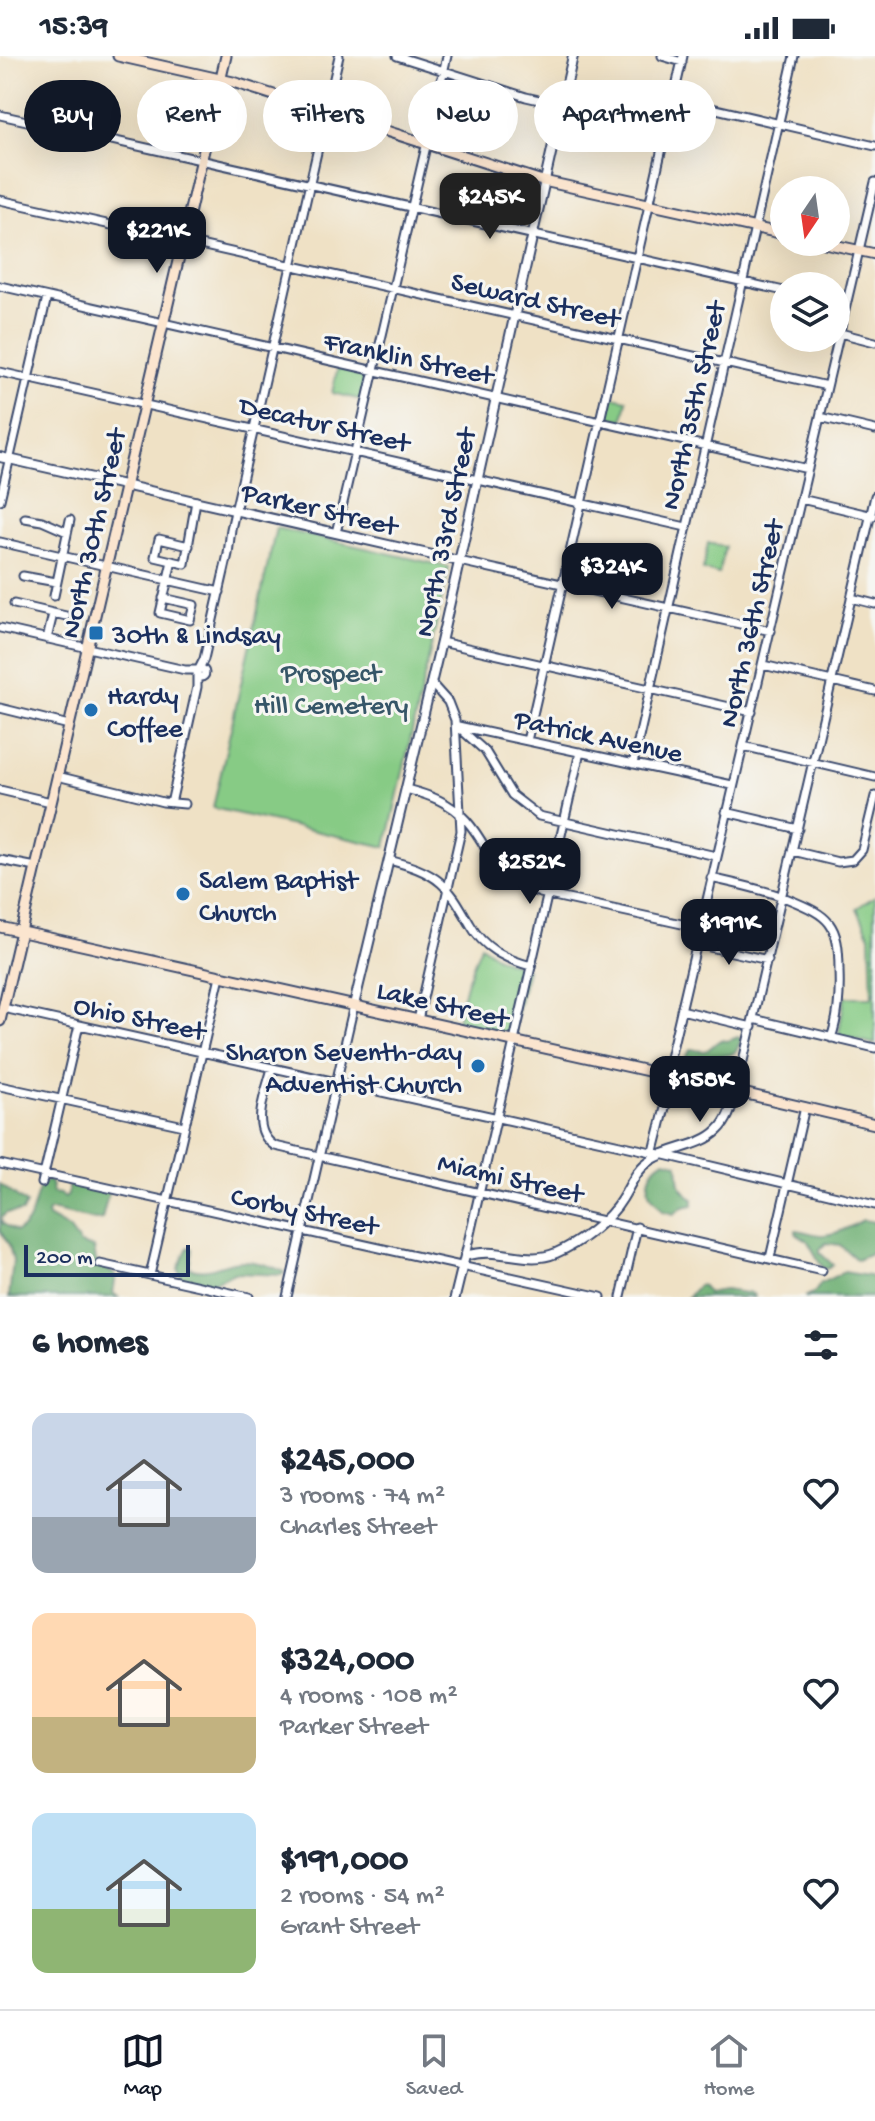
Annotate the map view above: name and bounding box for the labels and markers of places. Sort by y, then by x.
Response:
pin: $245K [434,173,546,241]
pin: $221K [101,207,213,275]
pin: $324K [556,543,668,611]
place label: 30th & Lindsay [111,621,281,654]
marker: 30th & Lindsay [87,624,105,642]
place label: Hardy Coffee [107,682,183,747]
marker: Hardy Coffee [82,701,100,719]
pin: $252K [474,838,586,906]
place label: Salem Baptist Church [199,866,360,931]
marker: Salem Baptist Church [174,885,192,903]
pin: $191K [673,899,785,967]
place label: Sharon Seventh-day Adventist Church [226,1038,462,1103]
pin: $158K [644,1056,756,1124]
marker: Sharon Seventh-day Adventist Church [469,1057,487,1075]

